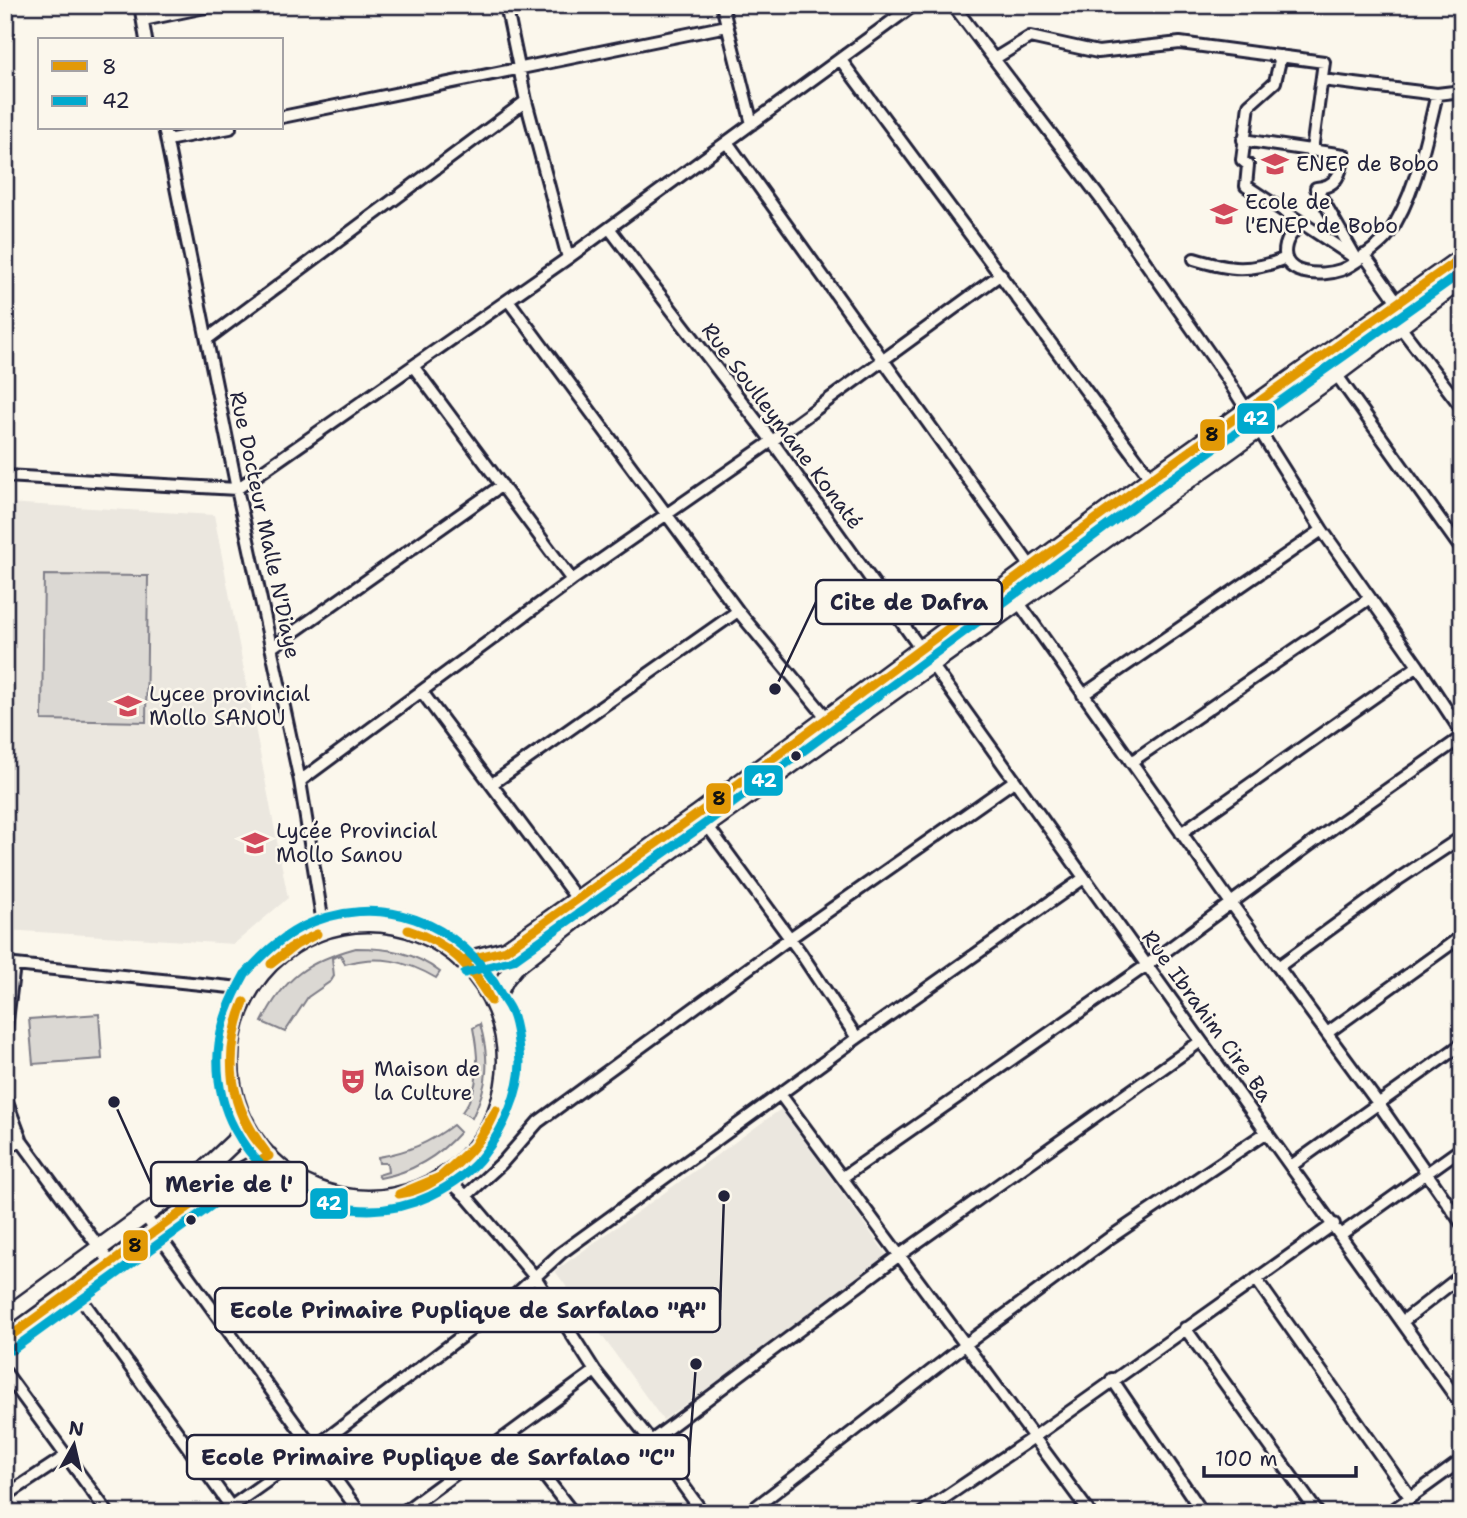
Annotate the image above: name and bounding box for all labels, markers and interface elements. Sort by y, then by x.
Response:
legend [38,38,284,130]
text: 8 [102,53,117,81]
text: 42 [102,87,130,115]
school or university icon: ENEP de Bobo [1260,149,1290,179]
place label: ENEP de Bobo [1296,150,1439,178]
place label: Ecole de l'ENEP de Bobo [1245,188,1398,240]
school or university icon: Ecole de l'ENEP de Bobo [1209,199,1239,229]
street label: Rue Soulleymane Konaté [695,317,869,535]
street label: Rue Docteur Malle N'Diaye [223,389,307,661]
line badge: 42 [1236,402,1276,435]
text: 42 [1243,406,1269,431]
line badge: 8 [1199,418,1226,452]
text: 8 [1205,422,1219,447]
callout: Cite de Dafra [816,580,1002,624]
text: Cite de Dafra [830,587,988,617]
place label: Lycee provincial Mollo SANOU [149,680,311,732]
school or university icon: Lycee provincial Mollo SANOU [113,691,143,721]
unlabelled marker [789,749,803,763]
line badge: 42 [743,764,784,797]
text: 42 [751,768,777,793]
line badge: 8 [705,782,732,815]
text: 8 [712,786,726,811]
place label: Lycée Provincial Mollo Sanou [276,817,438,869]
school or university icon: Lycée Provincial Mollo Sanou [240,828,270,858]
street label: Rue Ibrahim Cire Ba [1135,925,1279,1107]
place label: Maison de la Culture [374,1055,480,1107]
theatre icon: Maison de la Culture [338,1066,368,1096]
callout: Merie de l' [151,1162,307,1206]
text: Merie de l' [165,1169,293,1199]
line badge: 42 [309,1187,349,1220]
text: 42 [316,1191,342,1216]
unlabelled marker [184,1213,198,1227]
line badge: 8 [122,1229,149,1262]
text: 8 [128,1233,142,1258]
callout: Ecole Primaire Puplique de Sarfalao "A" [215,1288,720,1332]
text: Ecole Primaire Puplique de Sarfalao "A" [230,1295,706,1325]
north arrow [38,1410,108,1480]
text: N [67,1415,85,1442]
scale bar [1204,1434,1357,1478]
callout: Ecole Primaire Puplique de Sarfalao "C" [187,1435,689,1479]
text: Ecole Primaire Puplique de Sarfalao "C" [201,1442,675,1472]
text: 100 m [1215,1445,1278,1473]

